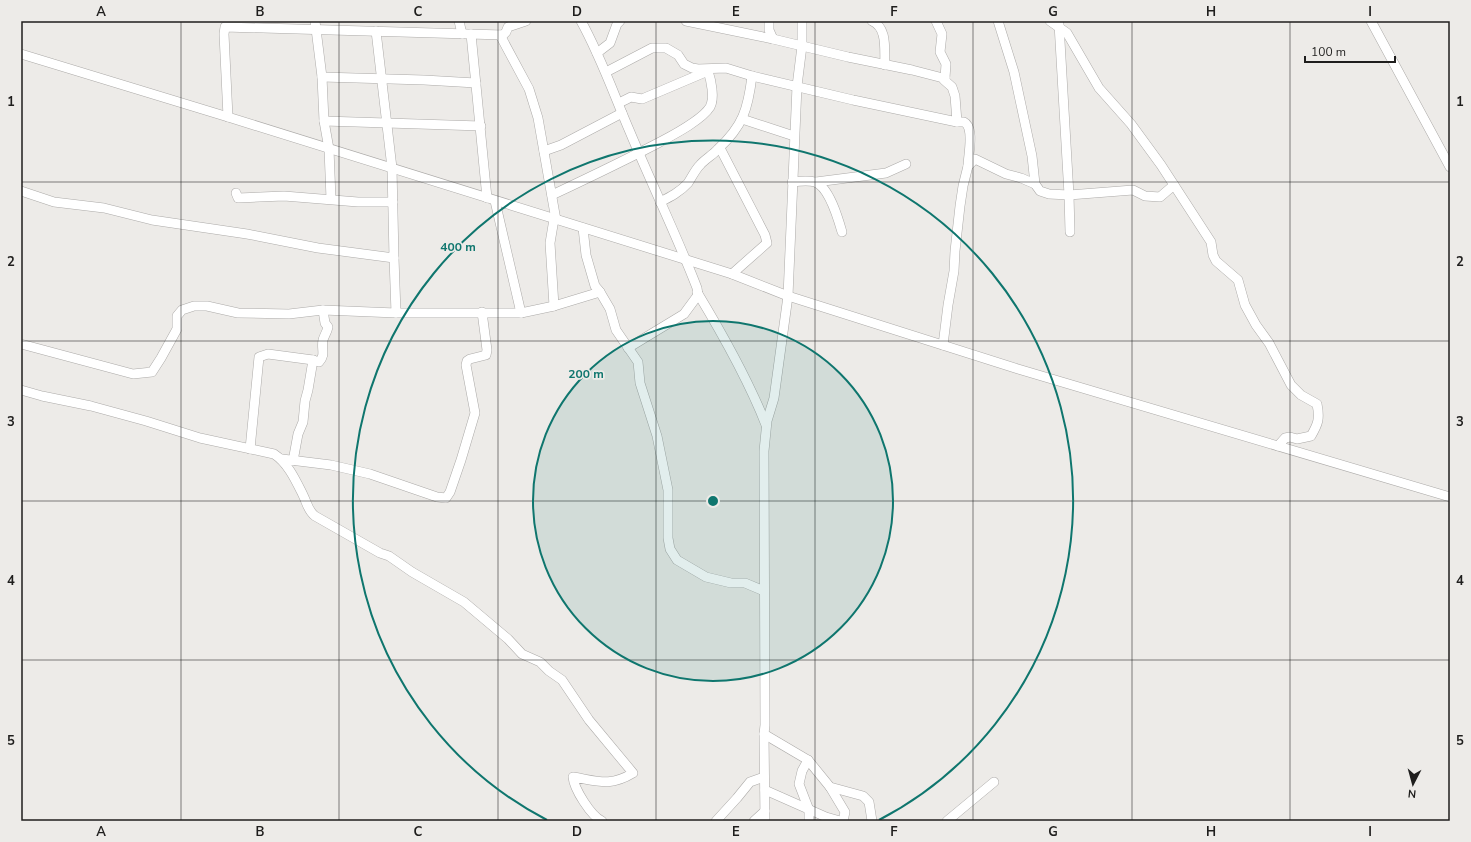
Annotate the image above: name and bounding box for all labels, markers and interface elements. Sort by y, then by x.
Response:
text: A [96,3,106,21]
text: B [256,3,265,21]
text: C [414,3,423,21]
text: D [572,3,582,21]
text: E [732,3,740,21]
text: F [890,3,898,21]
text: G [1048,3,1058,21]
text: H [1206,3,1216,21]
text: I [1368,3,1372,21]
scale bar [1305,38,1395,64]
text: 100 m [1311,44,1346,60]
text: 1 [7,93,15,111]
text: 1 [1456,93,1464,111]
text: 400 m [440,239,476,255]
text: 2 [7,253,15,271]
text: 2 [1456,253,1464,271]
text: 200 m [568,366,604,382]
text: 3 [7,413,15,431]
text: 3 [1456,413,1464,431]
centre of rings [706,494,720,508]
text: 4 [7,572,15,590]
text: 4 [1456,572,1464,590]
text: 5 [7,732,15,750]
text: 5 [1456,732,1464,750]
north arrow [1393,764,1433,804]
text: N [1407,786,1417,801]
text: A [96,823,106,841]
text: B [256,823,265,841]
text: C [414,823,423,841]
text: D [572,823,582,841]
text: E [732,823,740,841]
text: F [890,823,898,841]
text: G [1048,823,1058,841]
text: H [1206,823,1216,841]
text: I [1368,823,1372,841]

